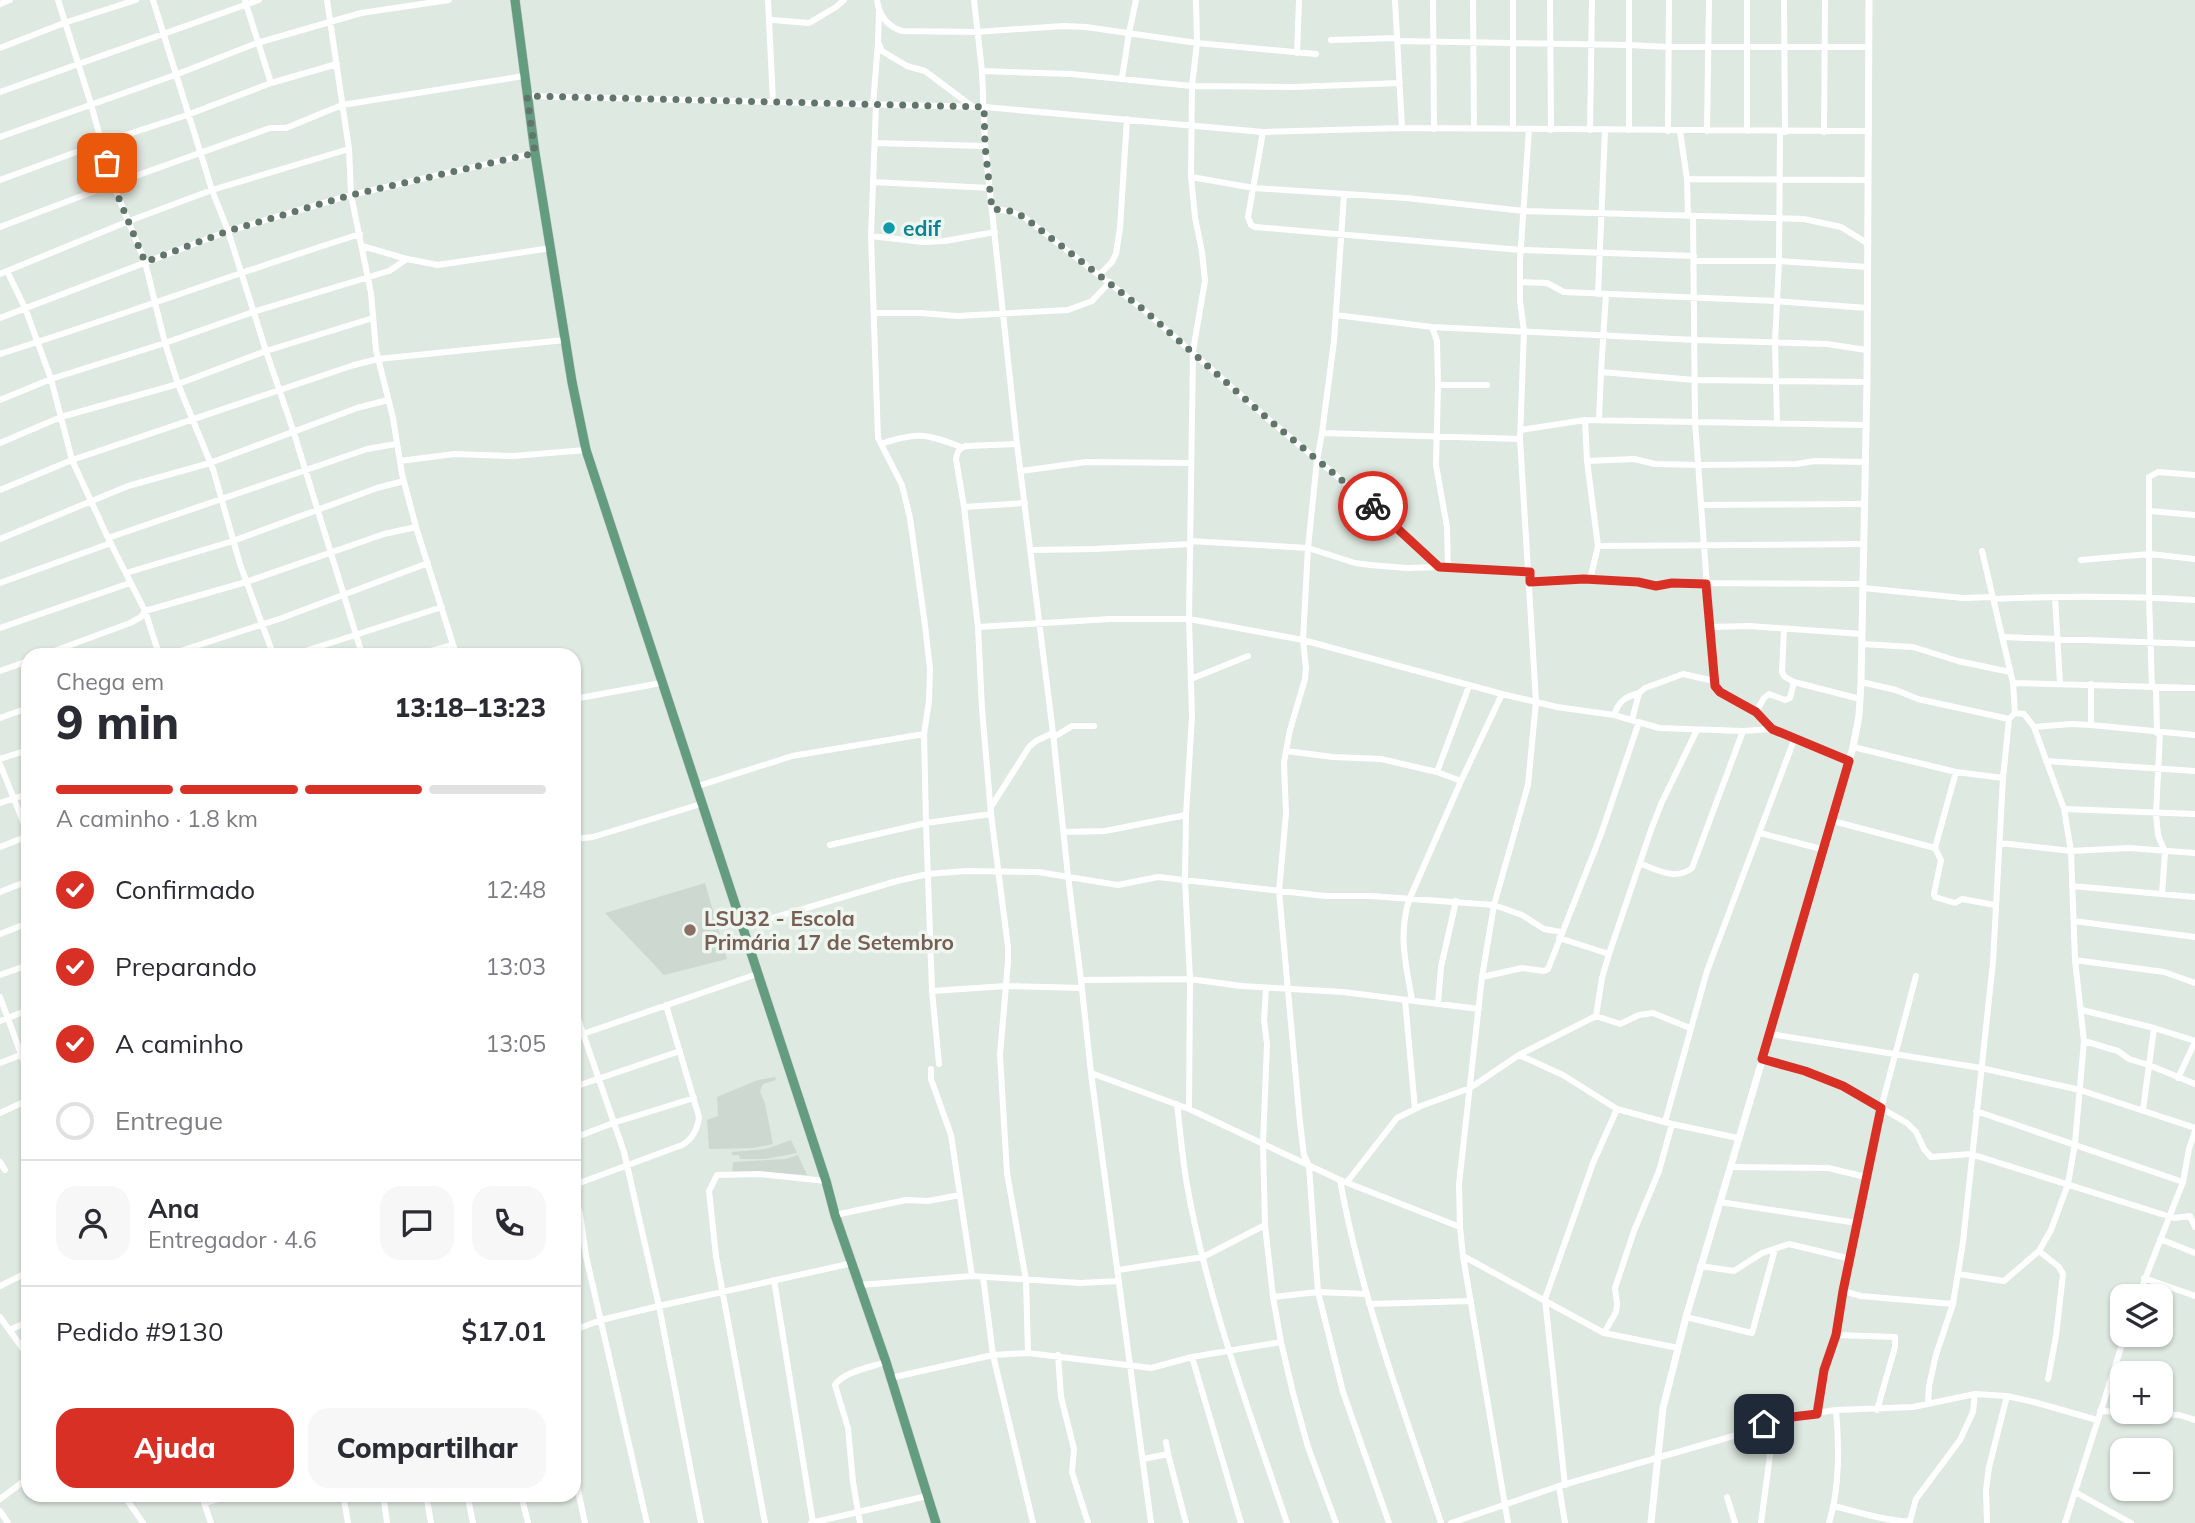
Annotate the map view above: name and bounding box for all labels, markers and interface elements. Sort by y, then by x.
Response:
pin [77,133,137,193]
icon: bag [88,144,126,182]
place label: edif [903,215,942,241]
marker: edif [881,220,897,236]
courier [1338,471,1408,541]
icon: bike [1354,487,1392,525]
text: Chega em [56,667,164,696]
text: 13:18–13:23 [395,691,546,724]
text: 9 min [56,693,179,751]
text: A caminho · 1.8 km [56,804,258,833]
icon: check [56,871,94,909]
text: Confirmado [115,873,255,906]
text: 12:48 [486,875,546,904]
place label: LSU32 - Escola Primária 17 de Setembro [704,905,954,955]
marker: LSU32 - Escola Primária 17 de Setembro [682,922,698,938]
icon: check [56,948,94,986]
text: Preparando [115,950,257,983]
text: 13:03 [486,952,546,981]
icon: check [56,1025,94,1063]
text: A caminho [115,1027,244,1060]
text: 13:05 [486,1029,546,1058]
text: Entregue [115,1104,223,1137]
button: person [56,1186,130,1260]
button: chat [380,1186,454,1260]
button: phone [472,1186,546,1260]
text: Ana [148,1192,199,1225]
text: Entregador · 4.6 [148,1225,317,1254]
map controls [2110,1284,2173,1501]
button: layers [2110,1284,2173,1347]
text: Pedido #9130 [56,1315,224,1348]
text: $17.01 [462,1315,546,1348]
button: + [2110,1361,2173,1424]
pin [1734,1394,1794,1454]
icon: home [1745,1405,1783,1443]
button: Ajuda [56,1408,294,1488]
button: Compartilhar [308,1408,546,1488]
button: − [2110,1438,2173,1501]

